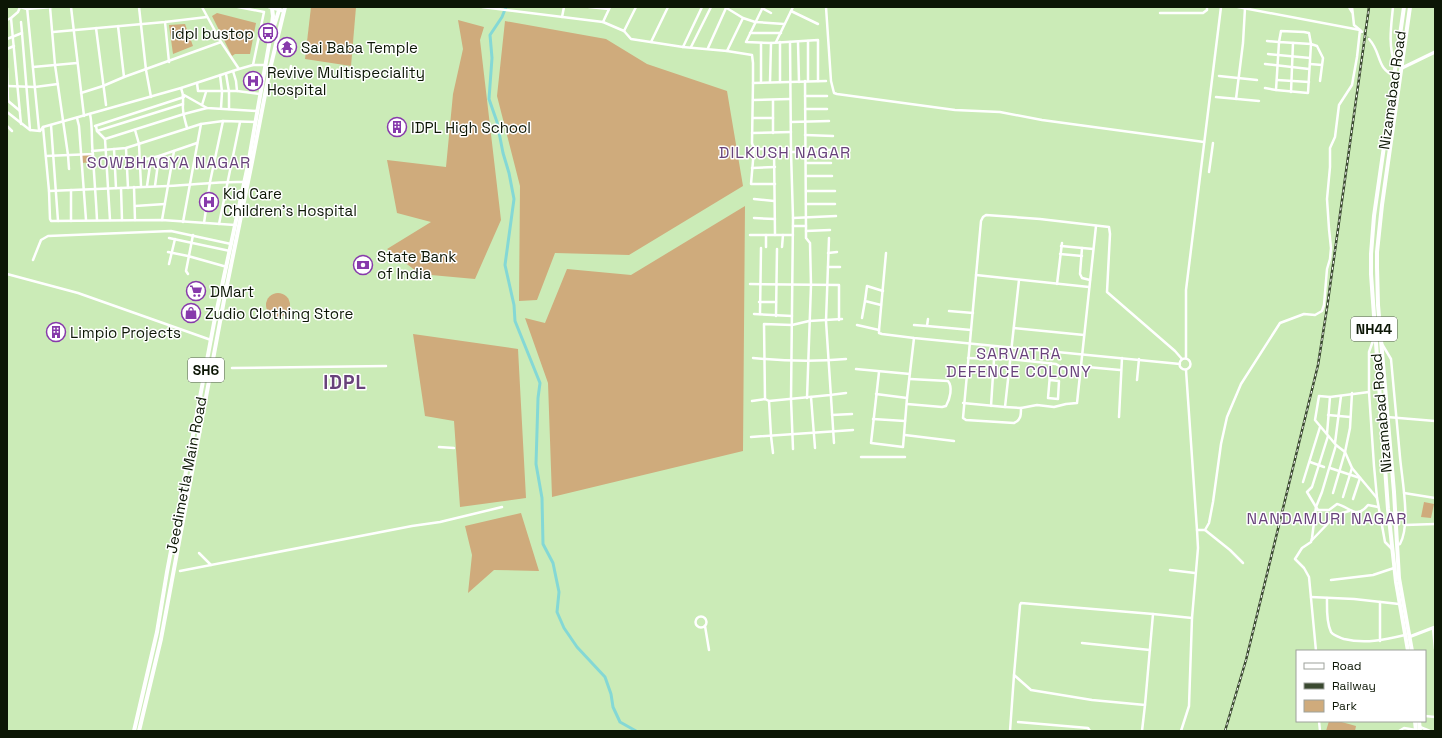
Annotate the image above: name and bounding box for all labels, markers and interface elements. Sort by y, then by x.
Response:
bus stop icon: idpl bustop [257,22,279,44]
place label: idpl bustop [171,24,254,43]
street label: Nizamabad Road [1374,29,1410,151]
temple icon: Sai Baba Temple [276,36,298,58]
place label: Sai Baba Temple [301,38,418,57]
place label: Revive Multispeciality Hospital [267,63,425,99]
hospital icon: Revive Multispeciality Hospital [242,70,264,92]
building icon: IDPL High School [386,116,408,138]
place label: IDPL High School [411,118,531,137]
district label: DILKUSH NAGAR [719,142,851,163]
district label: SOWBHAGYA NAGAR [87,152,251,173]
place label: Kid Care Children's Hospital [223,184,357,220]
hospital icon: Kid Care Children's Hospital [198,191,220,213]
place label: State Bank of India [377,247,456,283]
bank icon: State Bank of India [352,254,374,276]
supermarket icon: DMart [185,280,207,302]
place label: DMart [210,282,254,301]
shop icon: Zudio Clothing Store [180,302,202,324]
place label: Zudio Clothing Store [205,304,353,323]
road number: NH44 [1351,317,1397,341]
building icon: Limpio Projects [45,321,67,343]
place label: Limpio Projects [70,323,181,342]
district label: SARVATRA DEFENCE COLONY [946,343,1092,382]
street label: Nizamabad Road [1366,352,1396,474]
road number: SH6 [188,358,224,382]
district label: IDPL [323,370,367,395]
street label: Jeedimetla Main Road [161,395,211,555]
district label: NANDAMURI NAGAR [1247,508,1407,529]
legend [1296,650,1426,722]
text: Road [1332,658,1361,674]
text: Railway [1332,678,1376,694]
text: Park [1332,698,1357,714]

